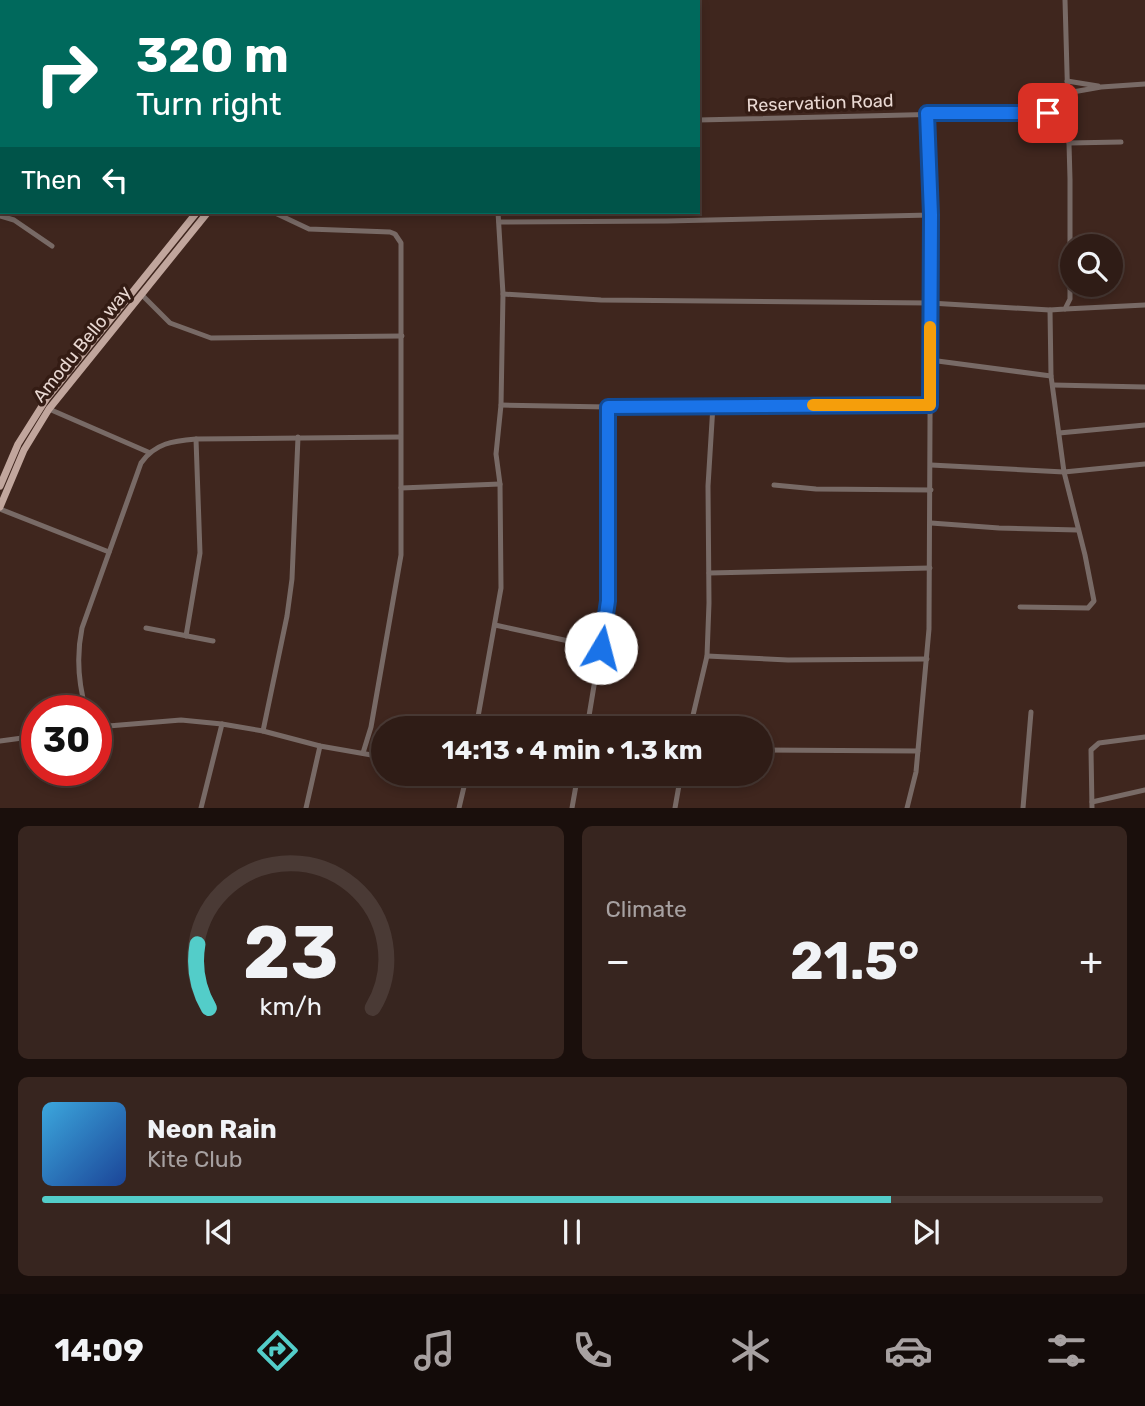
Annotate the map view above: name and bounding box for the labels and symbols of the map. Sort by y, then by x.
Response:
pin [1018,83,1078,143]
street label: Reservation Road [746,89,894,117]
street label: Amodu Bello way [28,281,136,407]
position arrow [564,611,638,685]
speed limit sign: 30 [21,695,112,786]

